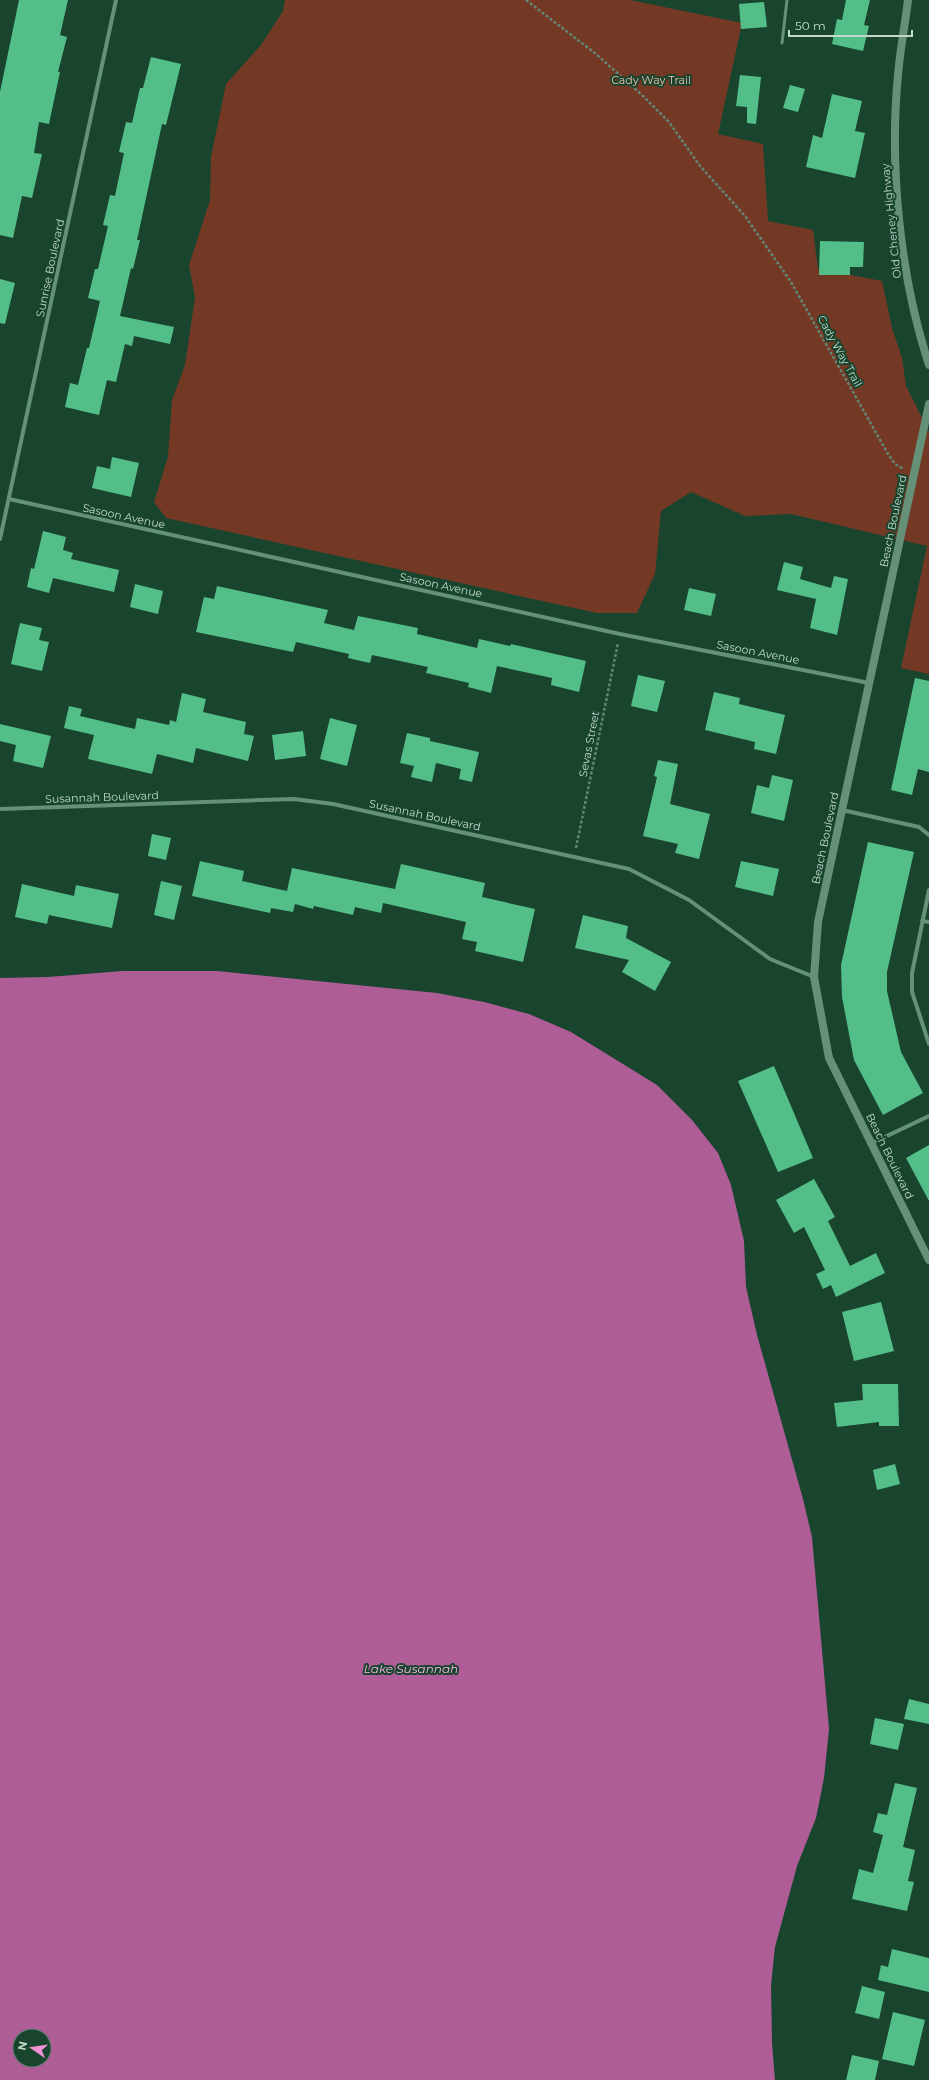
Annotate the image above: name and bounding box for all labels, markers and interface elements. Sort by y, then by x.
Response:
scale bar [789,12,912,38]
text: 50 m [795,18,826,33]
park label: Cady Way Trail [611,73,691,87]
street label: Old Cheney Highway [878,163,904,279]
street label: Sunrise Boulevard [33,218,67,318]
street label: Cady Way Trail [815,313,865,389]
street label: Beach Boulevard [876,474,910,568]
street label: Sasoon Avenue [81,500,167,532]
street label: Sasoon Avenue [398,569,484,601]
street label: Sasoon Avenue [715,637,801,667]
street label: Sevas Street [576,709,602,778]
street label: Susannah Boulevard [45,788,159,806]
street label: Beach Boulevard [808,791,842,885]
street label: Susannah Boulevard [368,796,482,834]
street label: Beach Boulevard [863,1111,917,1201]
water label: Lake Susannah [364,1661,458,1676]
north arrow [12,2028,52,2068]
text: N [14,2040,30,2052]

